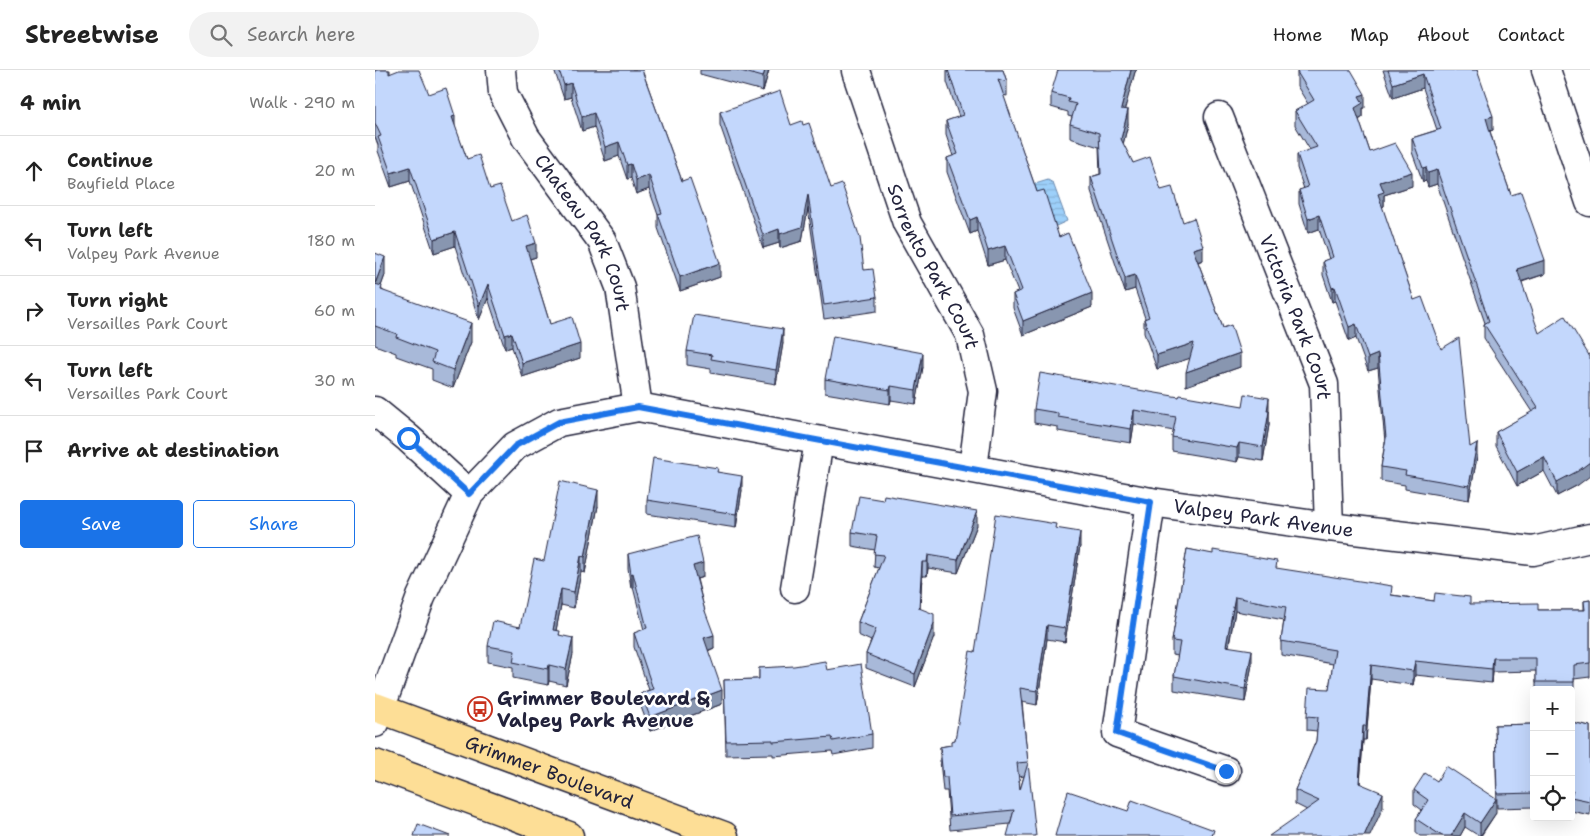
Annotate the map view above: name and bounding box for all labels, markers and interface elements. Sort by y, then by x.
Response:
search box [189,12,539,57]
text: Streetwise [25,19,159,51]
icon: search [207,21,235,49]
text: Search here [247,22,356,47]
text: Home [1273,23,1322,47]
text: Map [1350,23,1389,47]
text: About [1417,23,1470,47]
text: Contact [1498,23,1565,47]
text: 4 min [20,89,81,117]
text: Walk · 290 m [249,92,355,113]
text: Continue [67,148,153,173]
street label: Chateau Park Court [529,149,636,313]
icon: ahead [20,157,48,185]
text: 20 m [314,160,355,181]
text: Bayfield Place [67,173,175,194]
street label: Sorrento Park Court [882,180,985,351]
text: Turn left [67,218,153,243]
icon: left [20,227,48,255]
text: 180 m [307,230,355,251]
street label: Victoria Park Court [1253,231,1337,400]
text: Valpey Park Avenue [67,243,220,264]
text: Turn right [67,288,168,313]
icon: right [20,297,48,325]
text: 60 m [314,300,355,321]
text: Versailles Park Court [67,313,228,334]
text: Turn left [67,358,153,383]
icon: left [20,367,48,395]
text: 30 m [314,370,355,391]
text: Versailles Park Court [67,383,228,404]
route start [397,427,420,450]
icon: arrive [20,437,48,465]
text: Arrive at destination [67,438,279,463]
street label: Valpey Park Avenue [1172,493,1355,543]
button: Save [20,500,183,548]
button: Share [193,500,355,548]
place label: Grimmer Boulevard & Valpey Park Avenue [497,686,710,733]
map controls [1530,686,1575,821]
button: + [1530,686,1575,731]
bus stop icon: Grimmer Boulevard & Valpey Park Avenue [467,696,493,722]
street label: Grimmer Boulevard [462,729,637,814]
button: − [1530,731,1575,776]
route end [1215,760,1238,783]
button: locate [1530,776,1575,821]

